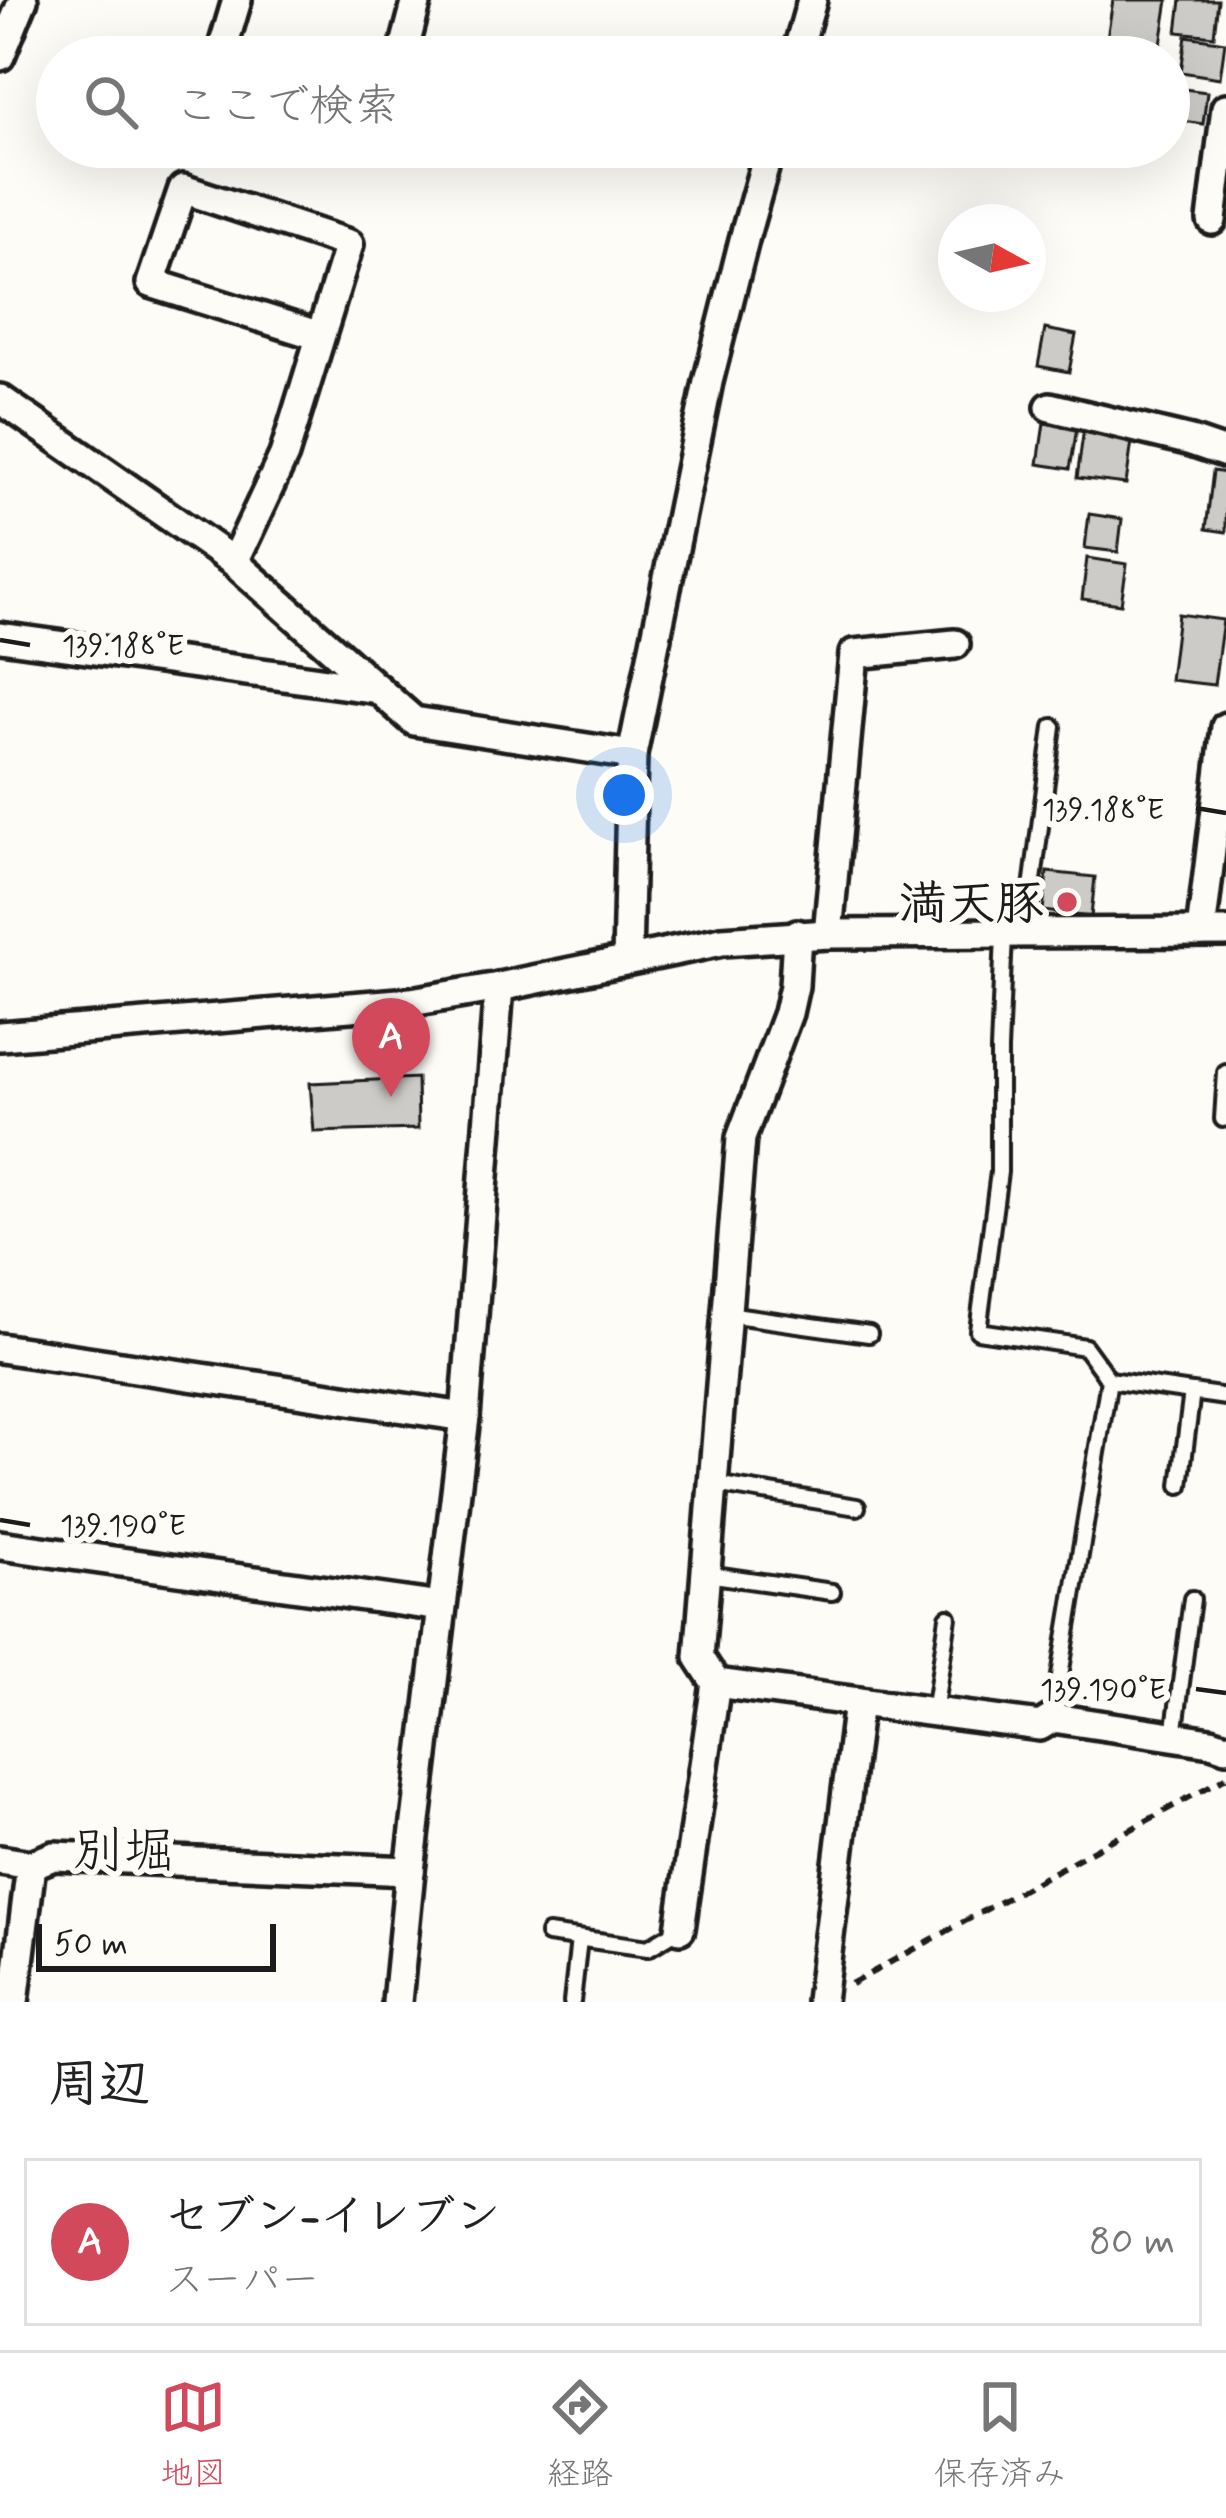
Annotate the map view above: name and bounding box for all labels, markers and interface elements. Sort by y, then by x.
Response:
search box [36,36,1190,168]
icon: search [78,69,144,135]
text: ここで検索 [174,78,399,137]
north arrow [938,204,1046,312]
text: 139.188°E [62,627,184,666]
your location [594,765,654,825]
text: 139.188°E [1042,791,1164,830]
place label: 満天豚 [899,874,1043,937]
marker: 満天豚 [1054,889,1080,915]
pin: A [352,998,430,1097]
text: 139.190°E [60,1507,186,1546]
text: 139.190°E [1040,1671,1166,1710]
district label: 別堀 [73,1820,175,1886]
scale bar [36,1918,276,1971]
text: 50 m [54,1923,128,1967]
text: 周辺 [48,2053,150,2119]
text: セブン-イレブン [165,2188,500,2247]
text: A [77,2217,103,2268]
text: 80 m [1089,2217,1175,2268]
text: スーパー [165,2256,319,2307]
tab: 地図 [160,2374,226,2497]
tab: 経路 [547,2374,613,2497]
tab: 保存済み [934,2374,1066,2497]

